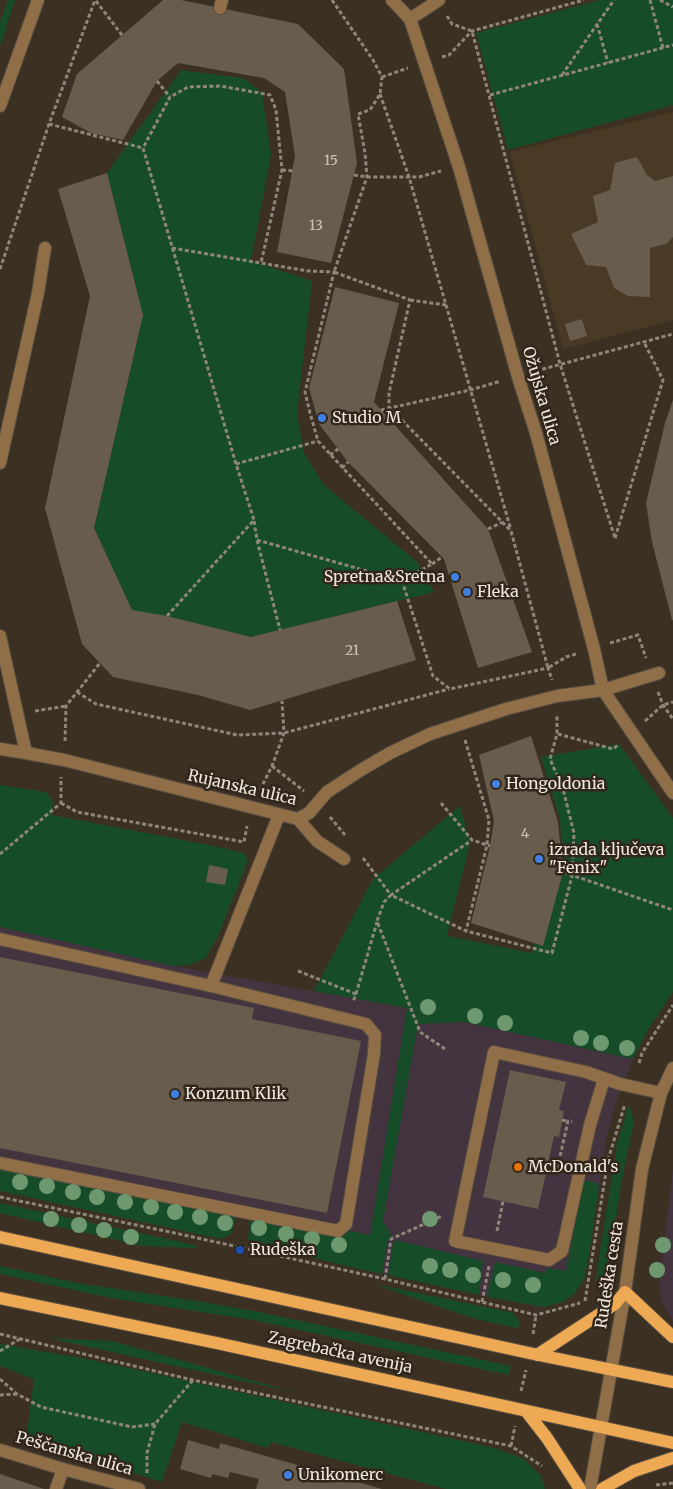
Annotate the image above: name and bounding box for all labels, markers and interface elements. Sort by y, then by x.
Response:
house number: 15 [324,153,338,169]
house number: 13 [309,218,323,234]
street label: Ožujska ulica [518,345,564,447]
place label: Studio M [332,408,401,428]
marker: Studio M [316,412,328,424]
place label: Spretna&Sretna [324,567,445,587]
marker: Spretna&Sretna [449,571,461,583]
place label: Fleka [477,582,519,602]
marker: Fleka [461,586,473,598]
house number: 21 [345,643,359,659]
street label: Rujanska ulica [186,766,298,810]
place label: Hongoldonia [506,774,605,794]
marker: Hongoldonia [490,778,502,790]
house number: 4 [521,826,529,842]
place label: izrada ključeva "Fenix" [549,840,664,878]
marker: izrada ključeva "Fenix" [533,853,545,865]
place label: Konzum Klik [185,1084,286,1104]
marker: Konzum Klik [169,1088,181,1100]
place label: McDonald's [528,1157,618,1177]
marker: McDonald's [512,1161,524,1173]
street label: Rudeška cesta [592,1220,628,1330]
place label: Rudeška [250,1240,315,1260]
marker: Rudeška [234,1244,246,1256]
street label: Zagrebačka avenija [266,1328,414,1378]
street label: Peščanska ulica [13,1428,135,1480]
place label: Unikomerc [298,1465,383,1485]
marker: Unikomerc [282,1469,294,1481]

